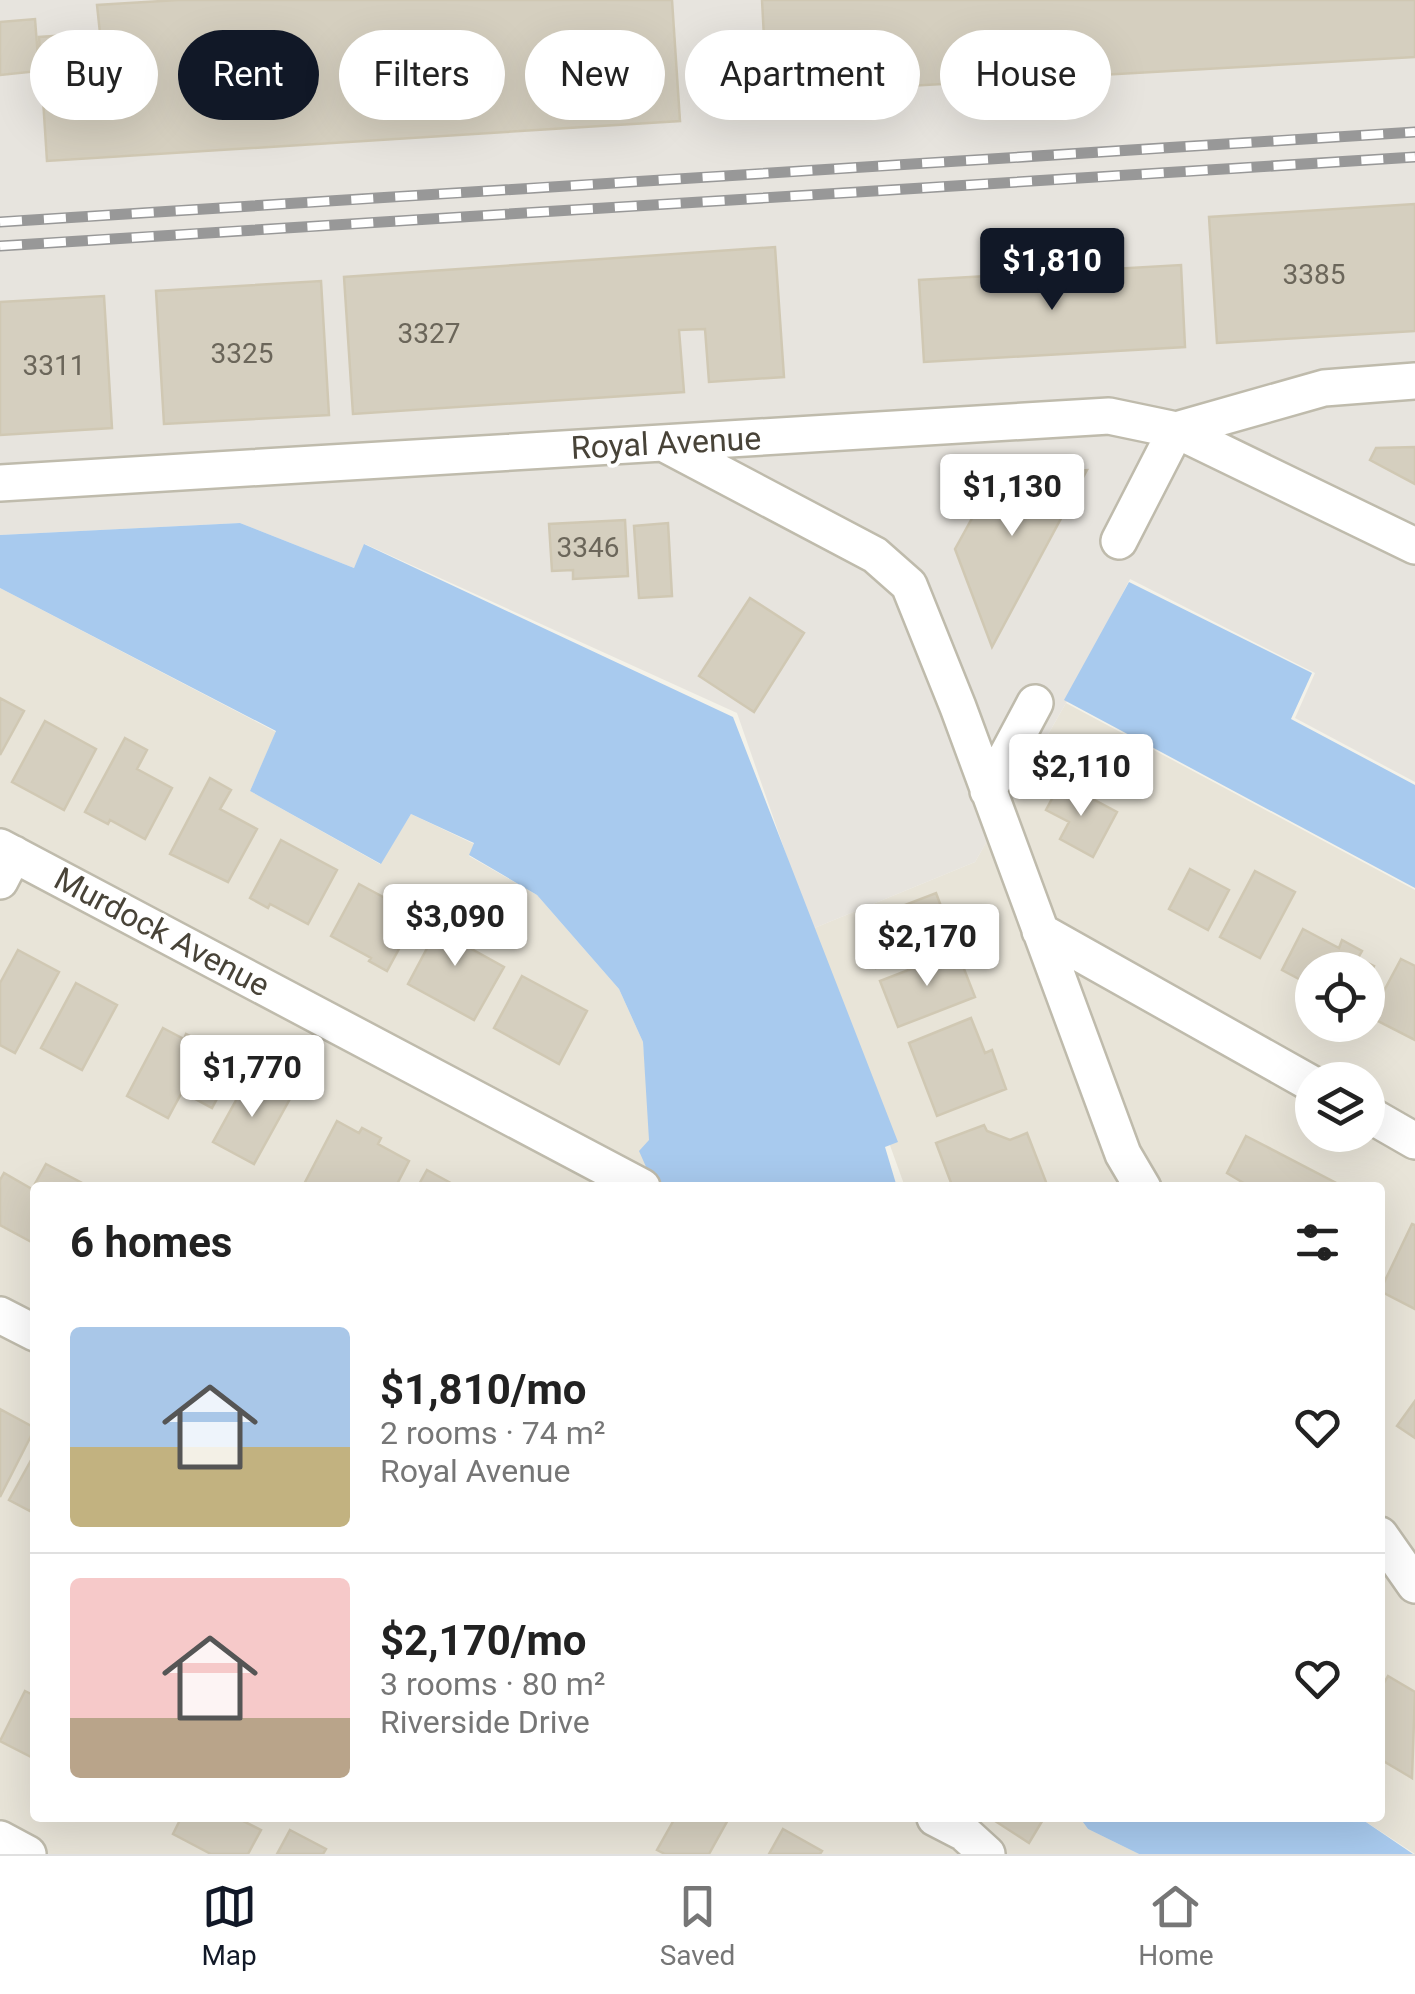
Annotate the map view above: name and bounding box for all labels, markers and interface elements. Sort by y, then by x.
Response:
chip: Buy [30,30,158,120]
chip: Rent [178,30,319,120]
chip: Filters [339,30,505,120]
chip: New [525,30,665,120]
chip: Apartment [685,30,920,120]
chip: House [940,30,1111,120]
pin: $1,810 [971,228,1133,313]
text: $1,810 [1002,241,1102,279]
house number: 3385 [1283,258,1345,291]
house number: 3327 [398,317,460,350]
house number: 3325 [211,337,273,370]
house number: 3311 [23,349,85,382]
street label: Royal Avenue [570,419,762,467]
pin: $1,130 [931,454,1093,539]
text: $1,130 [962,467,1062,505]
house number: 3346 [557,531,619,564]
pin: $2,110 [1000,734,1162,819]
text: $2,110 [1031,747,1131,785]
street label: Murdock Avenue [48,859,276,1005]
pin: $3,090 [374,884,536,969]
text: $3,090 [405,897,505,935]
pin: $2,170 [846,904,1008,989]
text: $2,170 [877,917,977,955]
map controls [1295,952,1385,1152]
button: locate [1295,952,1385,1042]
pin: $1,770 [171,1035,333,1120]
text: $1,770 [202,1048,302,1086]
button: layers [1295,1062,1385,1152]
icon: filters [1290,1215,1345,1270]
text: 6 homes [70,1218,232,1267]
text: $1,810/mo [380,1365,587,1414]
icon: home [150,1367,270,1487]
icon: heart [1290,1400,1345,1455]
text: 2 rooms · 74 m² [380,1414,605,1452]
text: Royal Avenue [380,1452,570,1490]
text: $2,170/mo [380,1616,587,1665]
icon: home [150,1618,270,1738]
icon: heart [1290,1651,1345,1706]
text: 3 rooms · 80 m² [380,1665,605,1703]
text: Riverside Drive [380,1703,590,1741]
tab: Map [201,1879,257,1972]
tab: Saved [660,1879,735,1972]
tab: Home [1138,1879,1214,1972]

